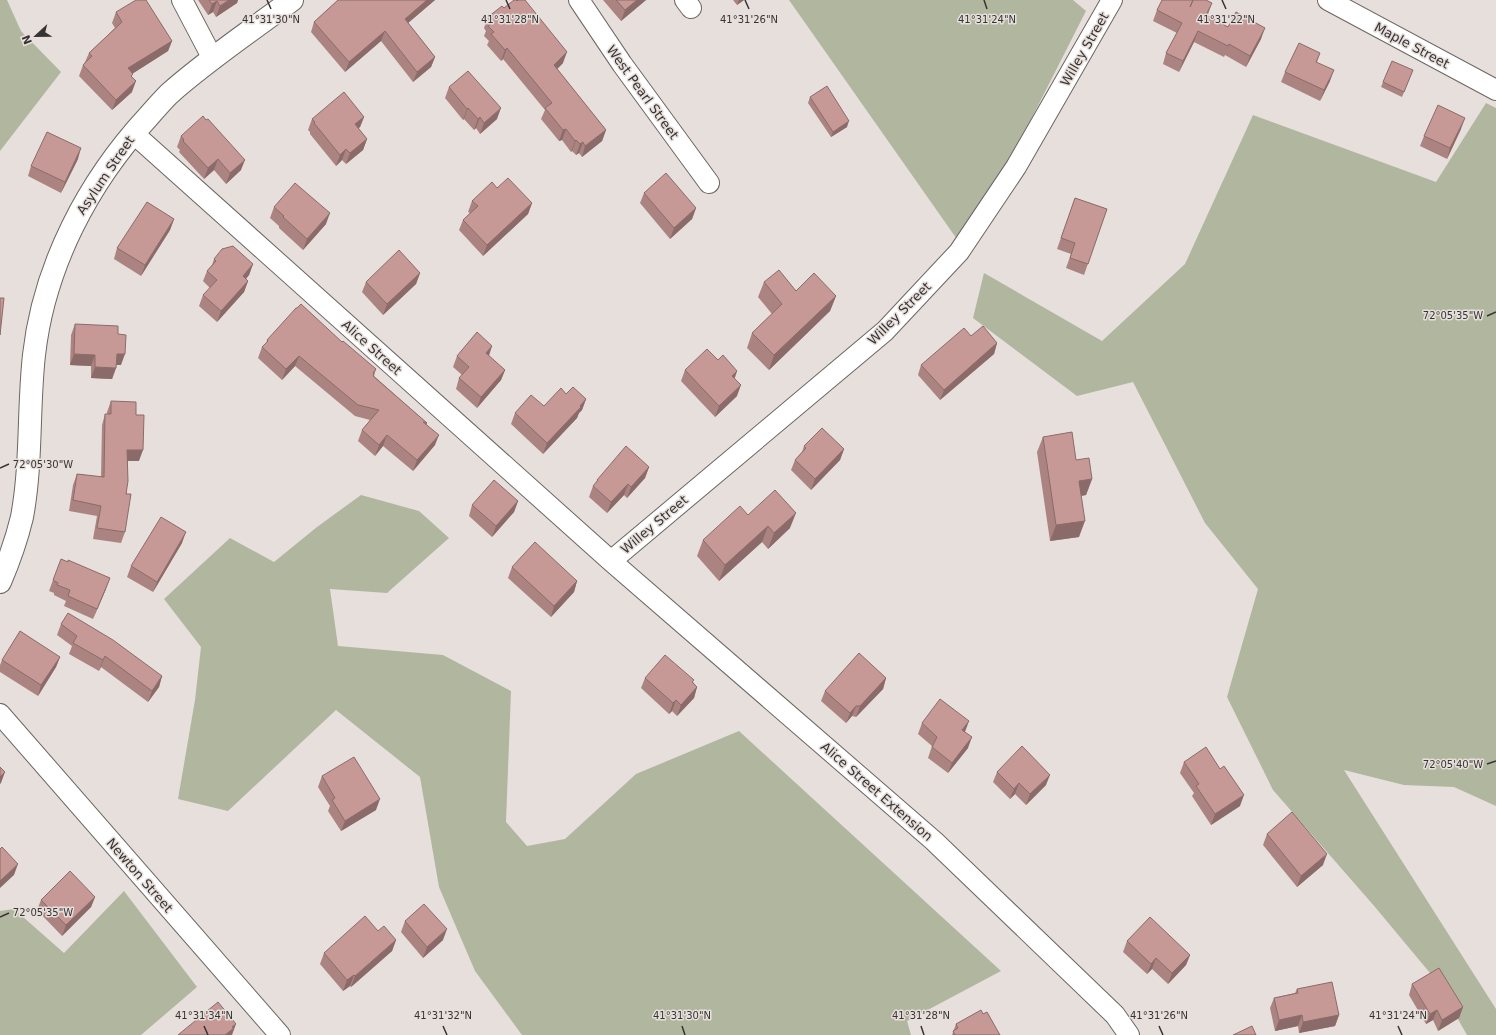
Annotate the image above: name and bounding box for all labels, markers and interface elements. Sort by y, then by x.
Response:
street label: Willey Street [1057,10,1112,89]
text: 41°31'30"N [242,14,300,25]
text: 41°31'28"N [481,14,539,25]
text: 41°31'26"N [720,14,778,25]
text: 41°31'24"N [958,14,1016,25]
text: 41°31'22"N [1197,14,1255,25]
north arrow [16,16,56,56]
street label: Maple Street [1372,19,1452,71]
text: N [19,33,35,46]
street label: West Pearl Street [604,43,682,142]
street label: Asylum Street [74,133,137,217]
street label: Willey Street [865,279,934,348]
text: 72°05'35"W [1423,310,1483,321]
street label: Alice Street [339,317,405,378]
text: 72°05'30"W [13,459,73,470]
street label: Willey Street [618,492,691,557]
street label: Alice Street Extension [818,739,936,844]
text: 72°05'40"W [1423,759,1483,770]
street label: Newton Street [103,835,176,915]
text: 72°05'35"W [13,907,73,918]
text: 41°31'34"N [175,1010,233,1021]
text: 41°31'32"N [414,1010,472,1021]
text: 41°31'30"N [653,1010,711,1021]
text: 41°31'28"N [892,1010,950,1021]
text: 41°31'26"N [1130,1010,1188,1021]
text: 41°31'24"N [1369,1010,1427,1021]

